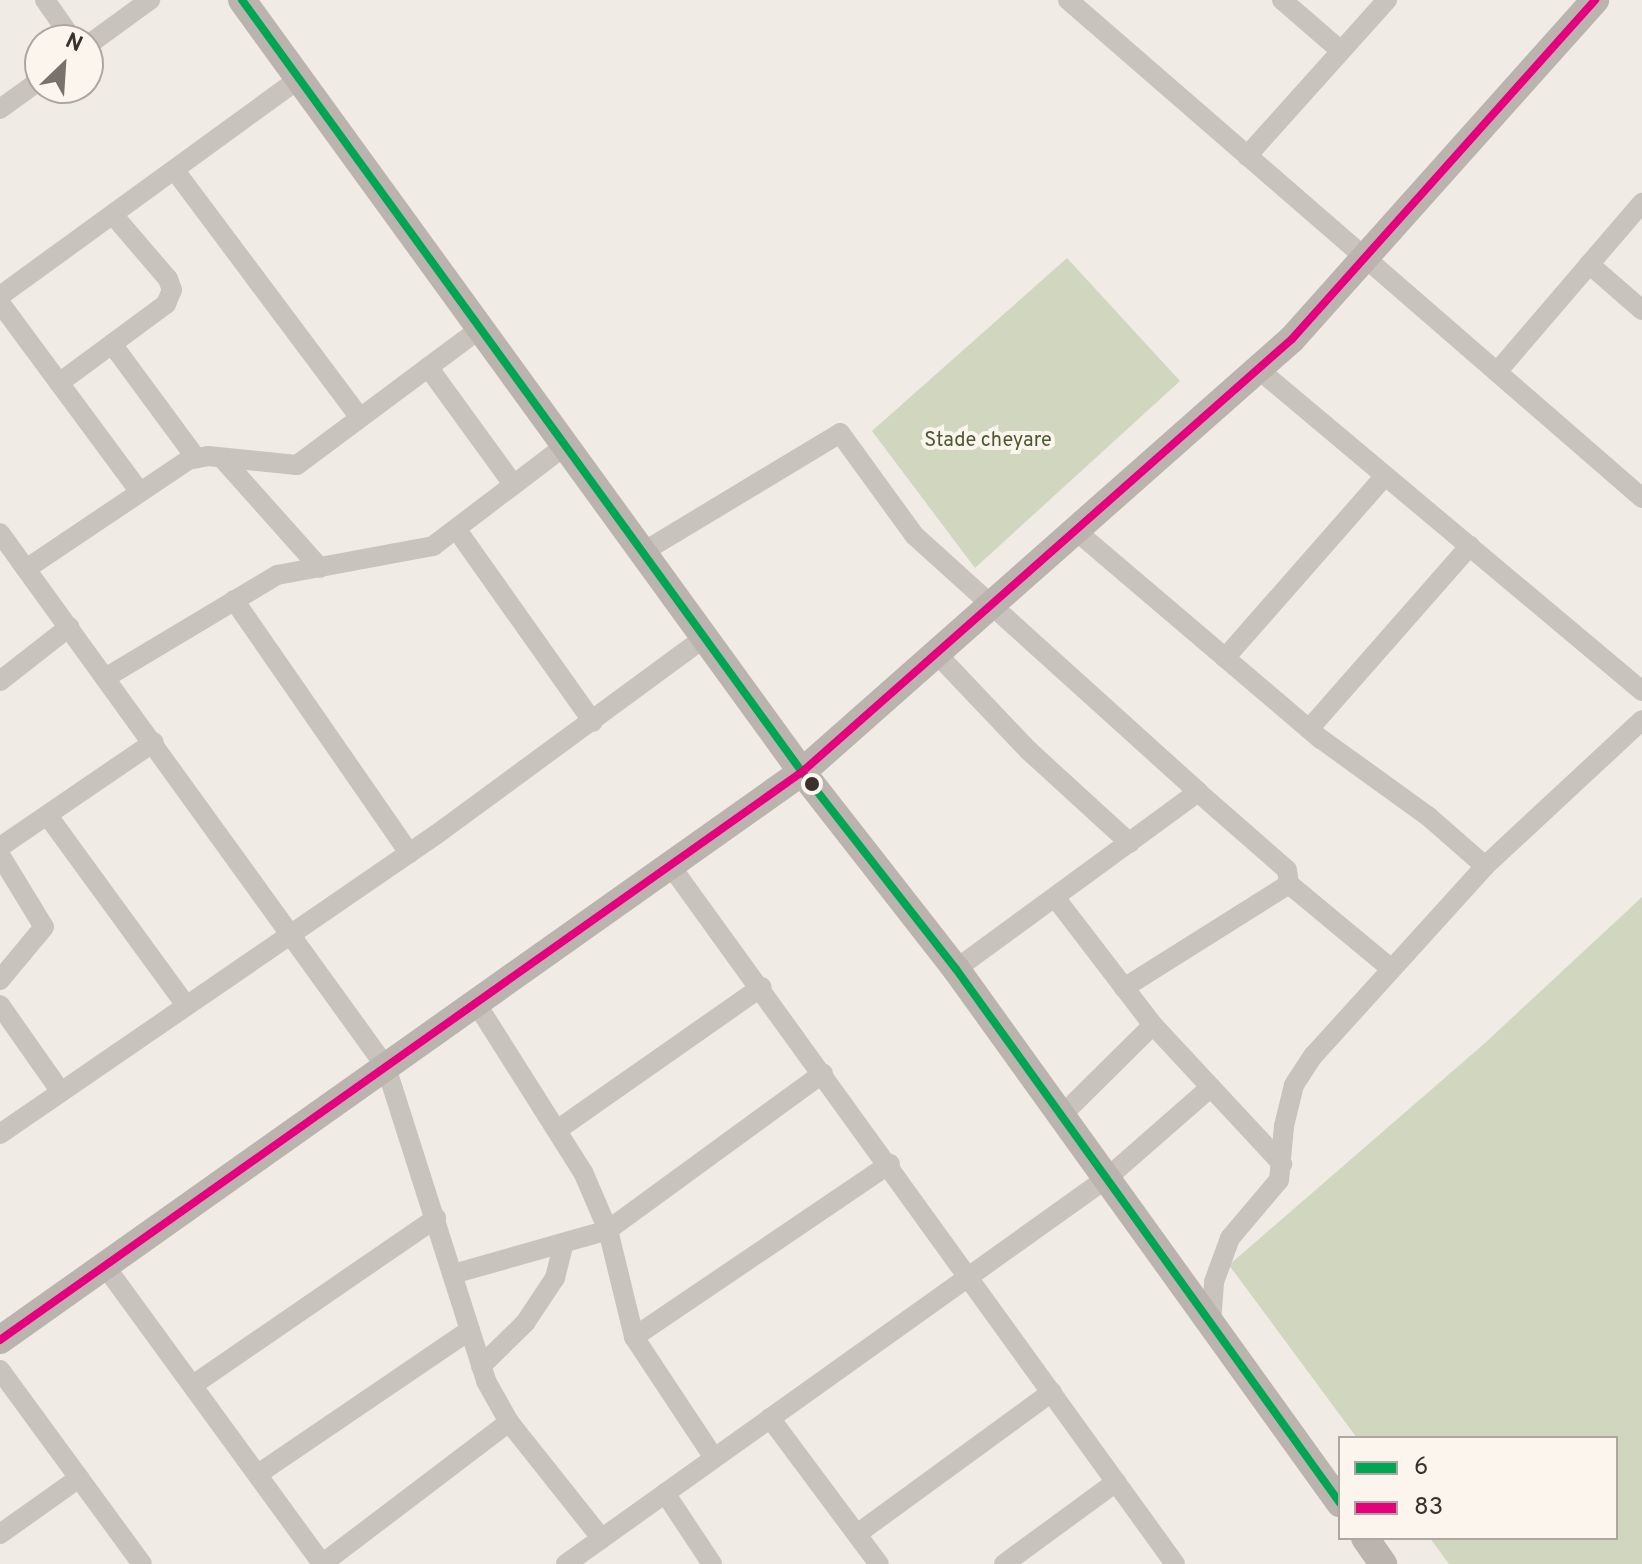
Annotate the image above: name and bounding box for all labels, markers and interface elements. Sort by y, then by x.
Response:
north arrow [24,24,104,104]
text: N [61,28,86,59]
park label: Stade cheyare [924,429,1052,453]
unlabelled marker [804,776,820,792]
legend [1338,1436,1618,1540]
text: 6 [1414,1453,1428,1483]
text: 83 [1414,1493,1443,1523]

